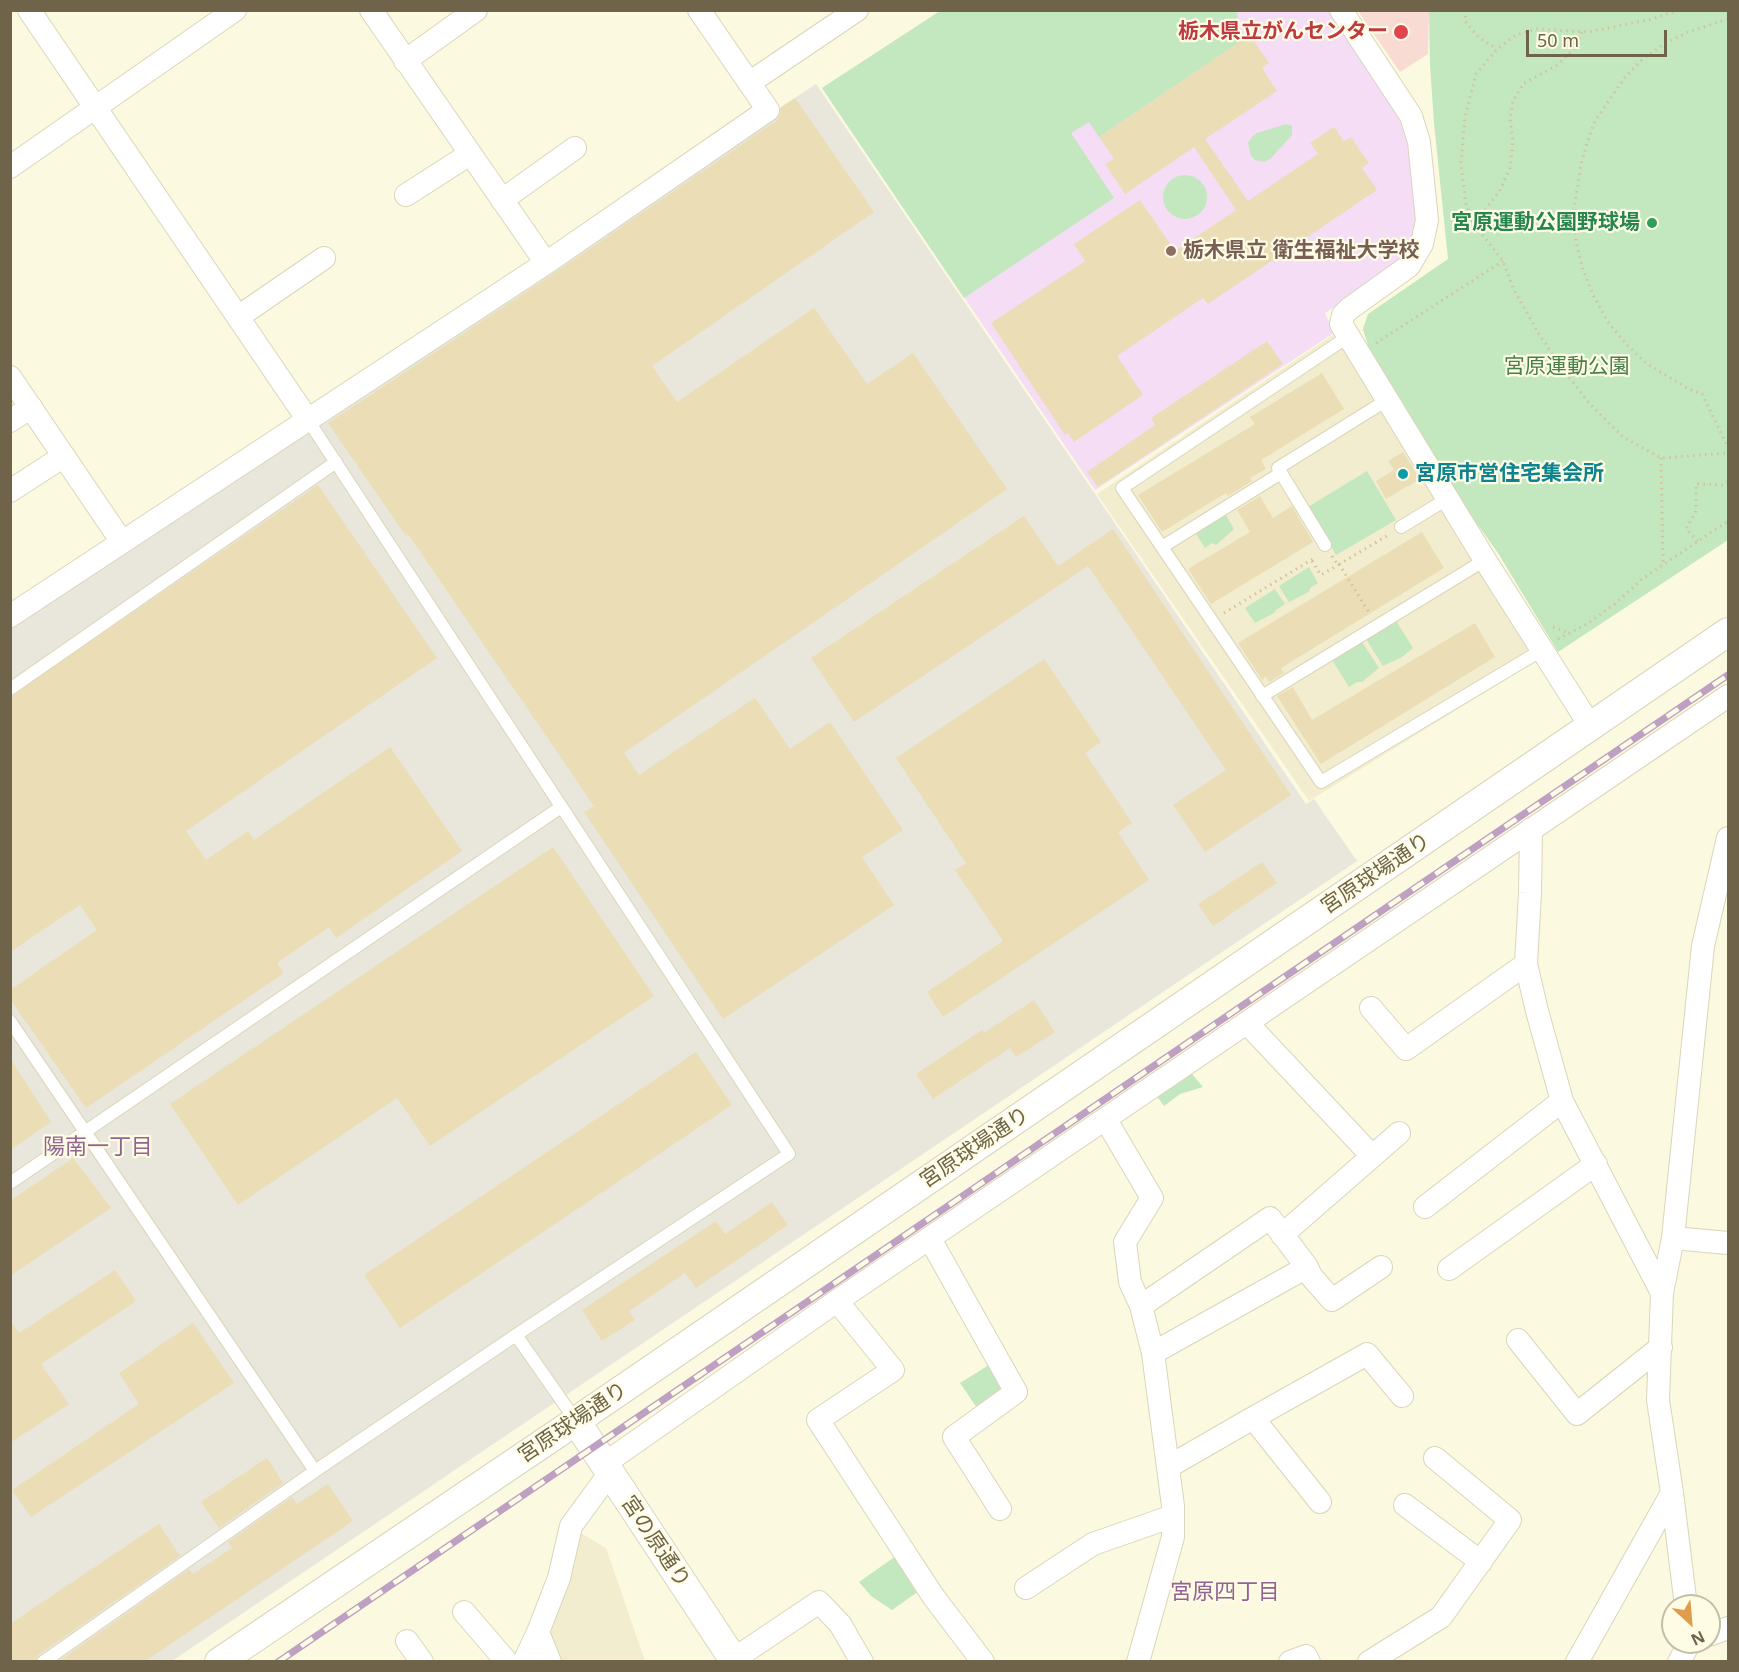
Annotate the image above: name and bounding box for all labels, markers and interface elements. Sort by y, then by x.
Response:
scale bar [1529,18,1670,56]
place label: 栃木県立がんセンター [1178,19,1388,45]
marker: 栃木県立がんセンター [1392,23,1410,41]
text: 50 m [1537,28,1579,52]
place label: 宮原運動公園野球場 [1451,210,1640,236]
marker: 宮原運動公園野球場 [1645,216,1659,230]
place label: 栃木県立 衛生福祉大学校 [1183,238,1419,264]
marker: 栃木県立 衛生福祉大学校 [1164,244,1178,258]
park label: 宮原運動公園 [1504,354,1630,380]
place label: 宮原市営住宅集会所 [1415,461,1604,487]
marker: 宮原市営住宅集会所 [1396,467,1410,481]
street label: 宮原球場通り [1317,828,1435,920]
street label: 宮原球場通り [916,1102,1034,1194]
district label: 陽南一丁目 [43,1135,153,1161]
street label: 宮原球場通り [514,1377,632,1469]
street label: 宮の原通り [615,1491,695,1593]
district label: 宮原四丁目 [1170,1580,1280,1606]
north arrow [1661,1594,1721,1654]
text: N [1687,1626,1709,1651]

